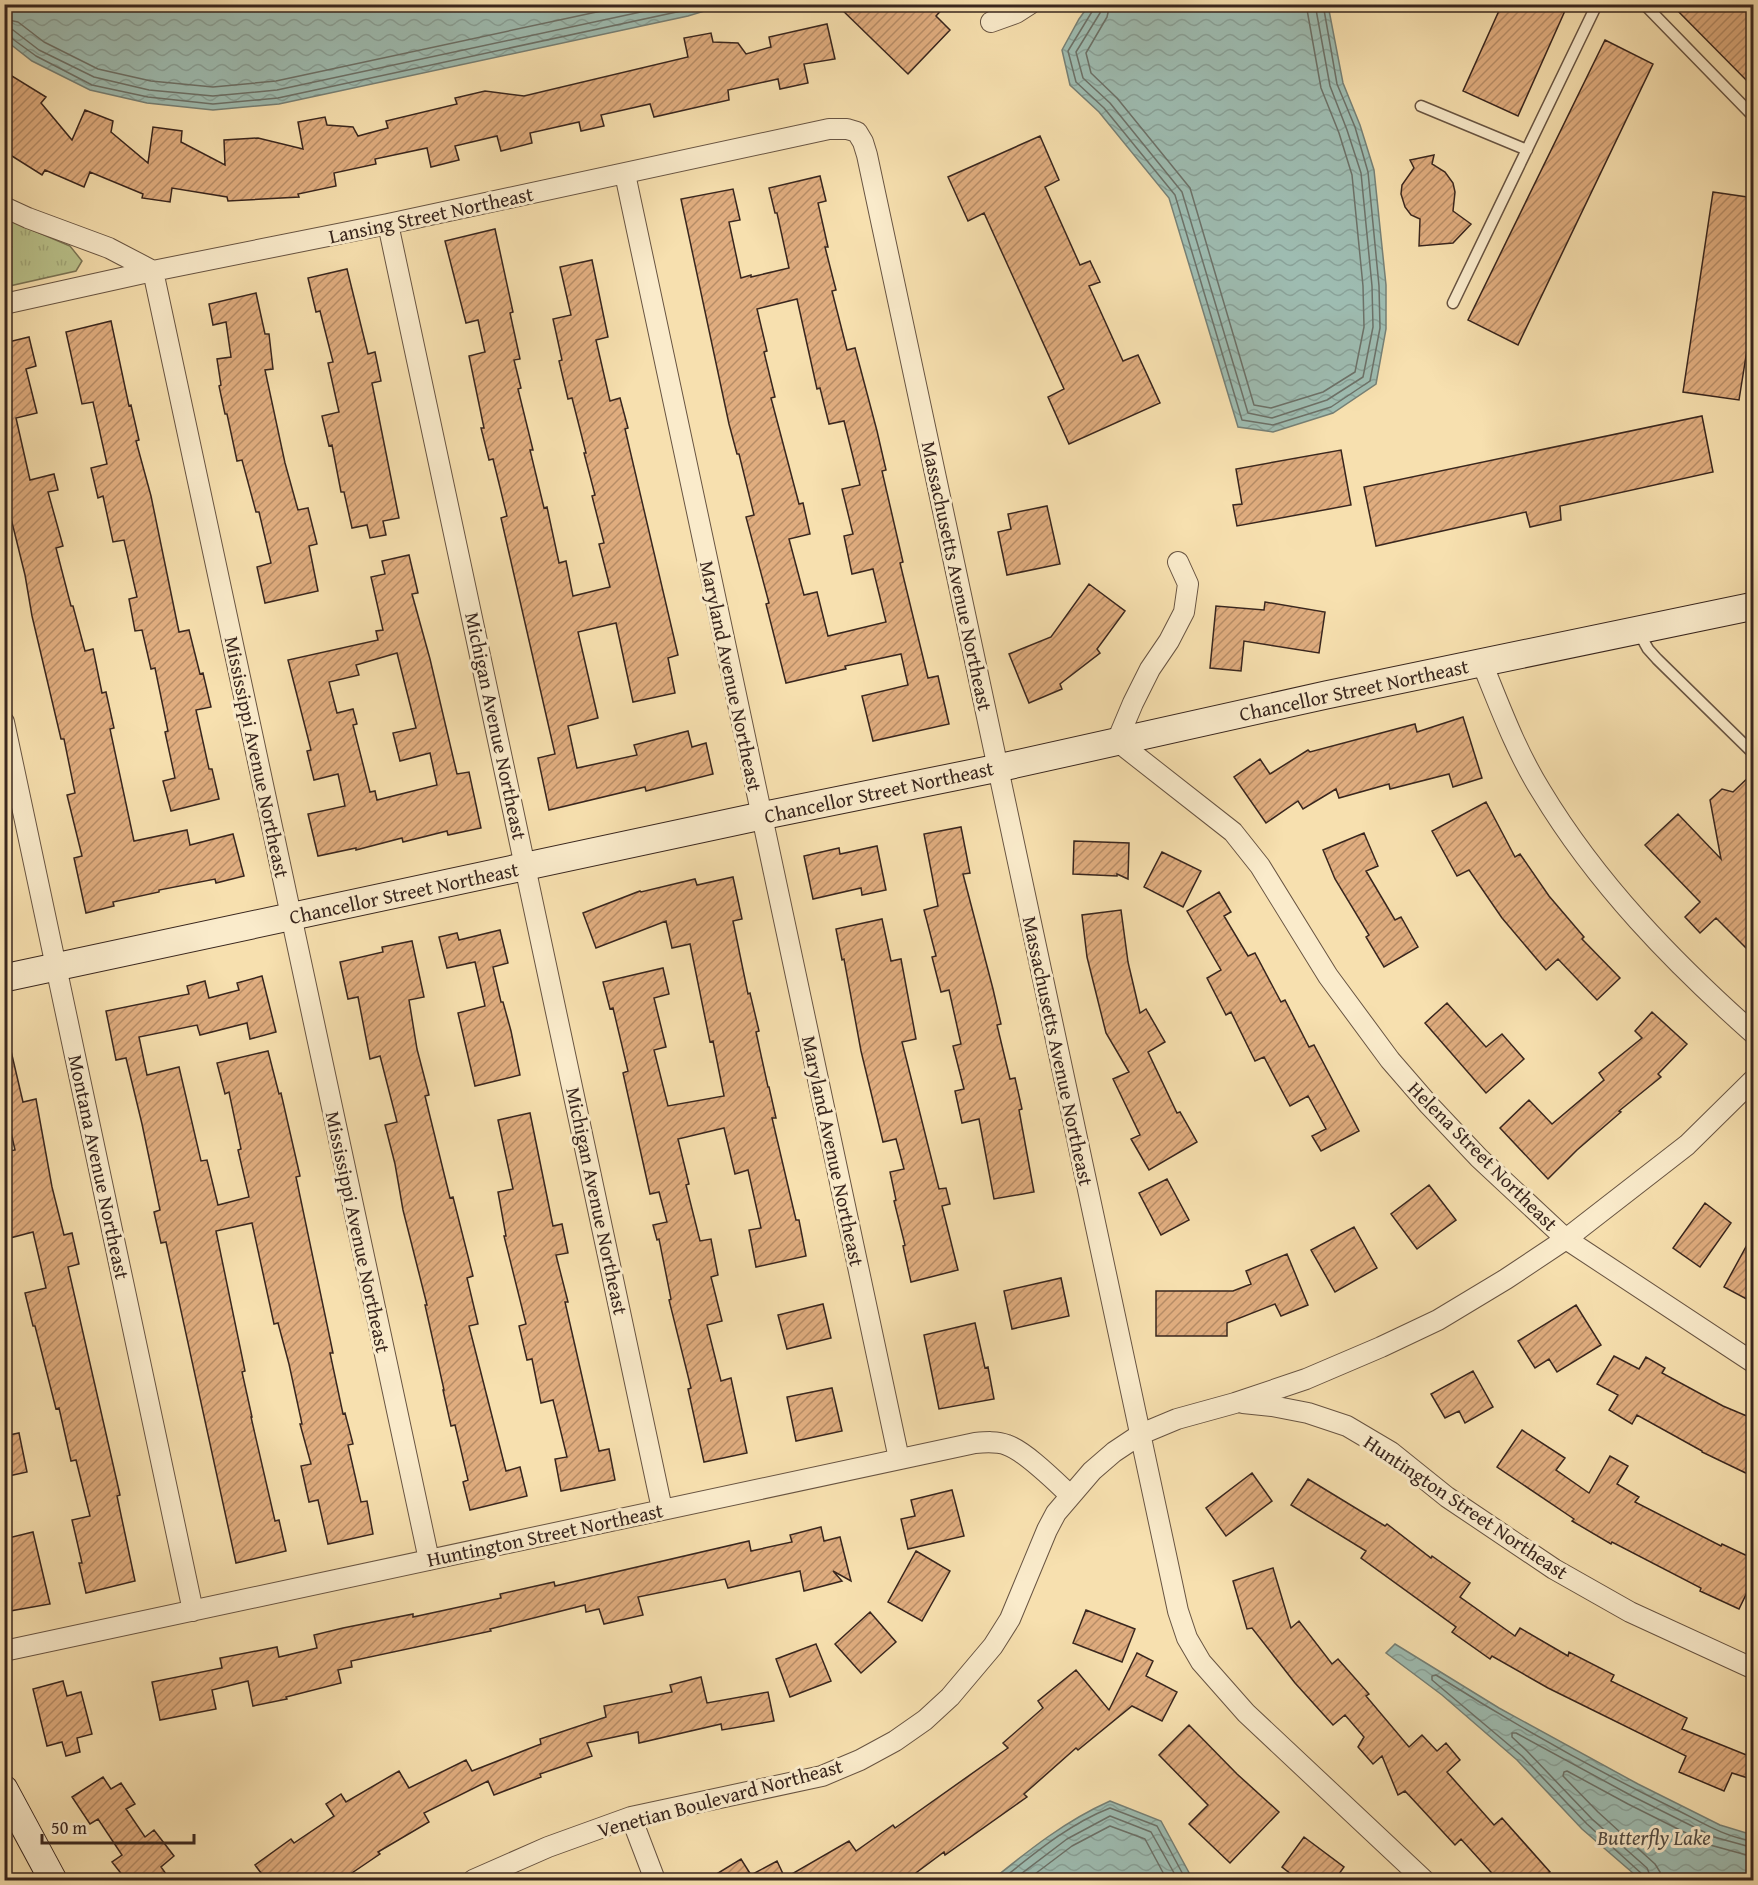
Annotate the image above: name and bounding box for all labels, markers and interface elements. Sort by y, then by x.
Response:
street label: Lansing Street Northeast [326,179,536,250]
street label: Massachusetts Avenue Northeast [915,438,1000,713]
street label: Maryland Avenue Northeast [693,558,770,794]
street label: Michigan Avenue Northeast [458,609,535,842]
street label: Mississippi Avenue Northeast [218,634,297,880]
street label: Chancellor Street Northeast [1237,651,1471,728]
street label: Chancellor Street Northeast [762,753,996,830]
street label: Chancellor Street Northeast [287,854,521,931]
street label: Massachusetts Avenue Northeast [1016,913,1101,1188]
street label: Maryland Avenue Northeast [795,1033,872,1269]
street label: Montana Avenue Northeast [62,1052,137,1282]
street label: Helena Street Northeast [1402,1074,1565,1237]
street label: Michigan Avenue Northeast [559,1084,636,1317]
street label: Mississippi Avenue Northeast [319,1109,398,1355]
street label: Huntington Street Northeast [1358,1427,1574,1586]
street label: Huntington Street Northeast [424,1495,666,1574]
street label: Venetian Boulevard Northeast [594,1751,846,1844]
scale bar [42,1807,194,1845]
text: 50 m [51,1814,87,1841]
water label: Butterfly Lake [1596,1822,1711,1853]

